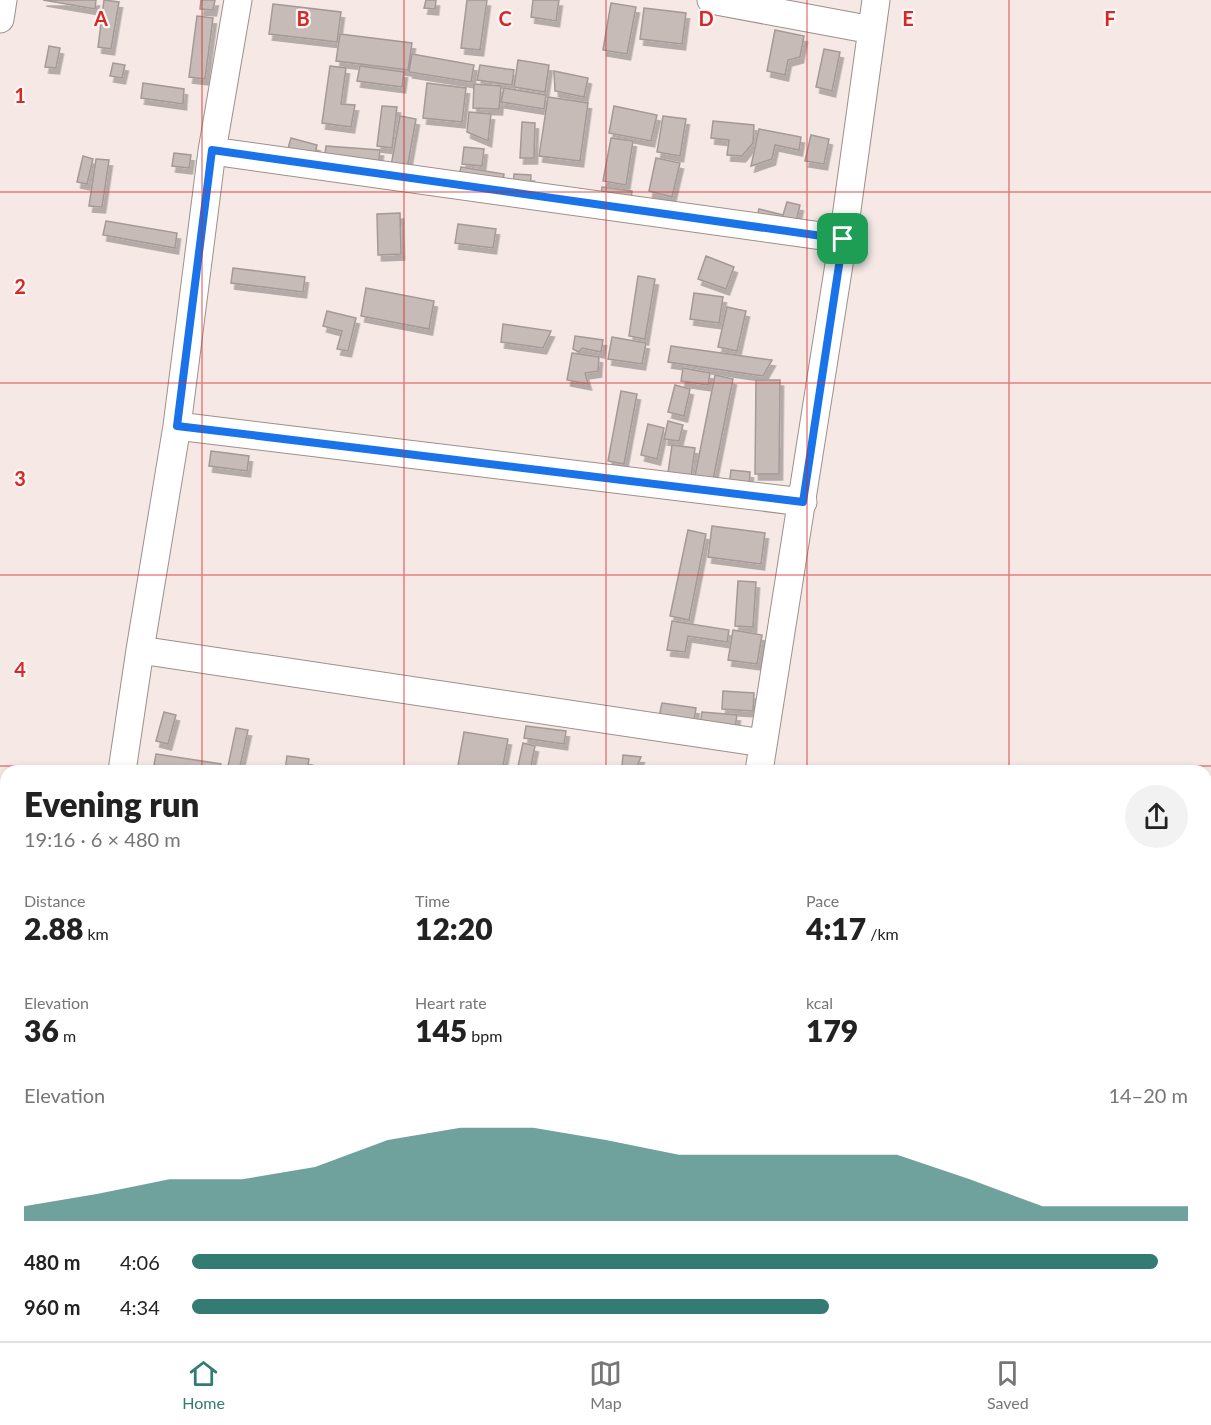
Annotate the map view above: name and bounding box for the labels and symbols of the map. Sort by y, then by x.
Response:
text: A [93,6,108,30]
text: B [296,6,310,30]
text: C [498,6,512,30]
text: D [698,6,714,30]
text: E [902,6,914,30]
text: F [1104,6,1116,30]
text: 1 [14,83,26,107]
pin [817,213,868,264]
text: 2 [14,274,26,298]
text: 3 [14,466,26,490]
text: 4 [14,657,26,681]

